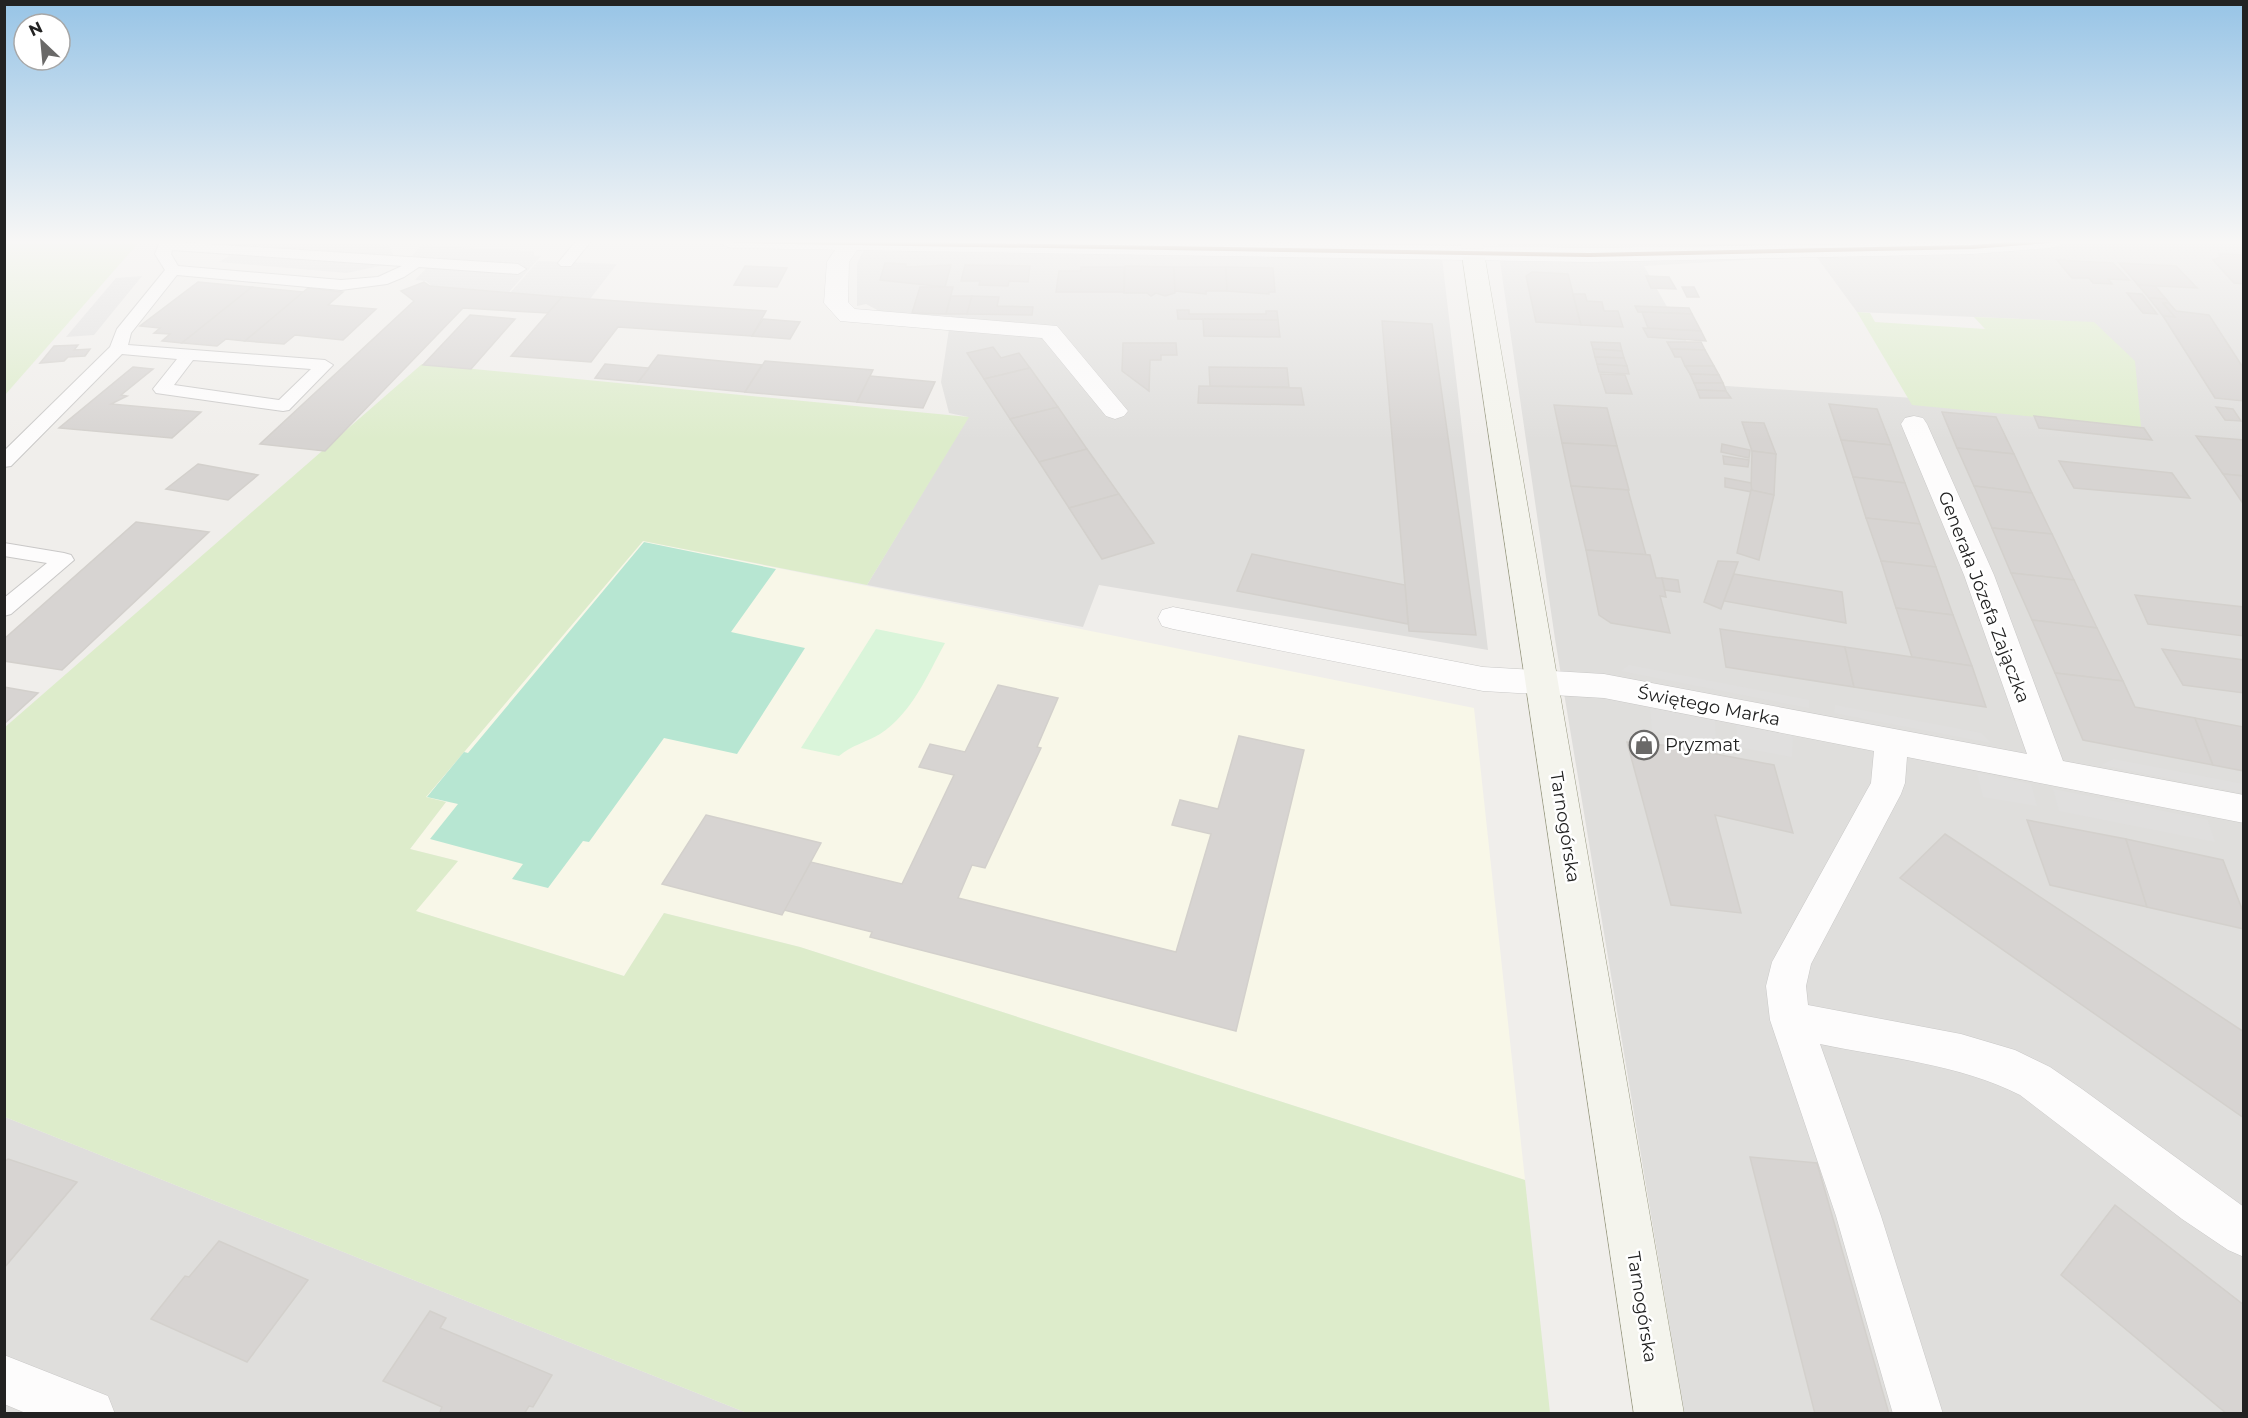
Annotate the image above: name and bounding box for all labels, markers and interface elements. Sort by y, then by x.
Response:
north arrow [12,12,72,72]
text: N [26,18,46,40]
street label: Generała Józefa Zajączka [1933,488,2035,706]
street label: Świętego Marka [1636,681,1782,731]
shop icon: Pryzmat [1628,729,1660,761]
place label: Pryzmat [1665,734,1740,756]
street label: Tarnogórska [1545,770,1585,884]
street label: Tarnogórska [1622,1250,1662,1364]

